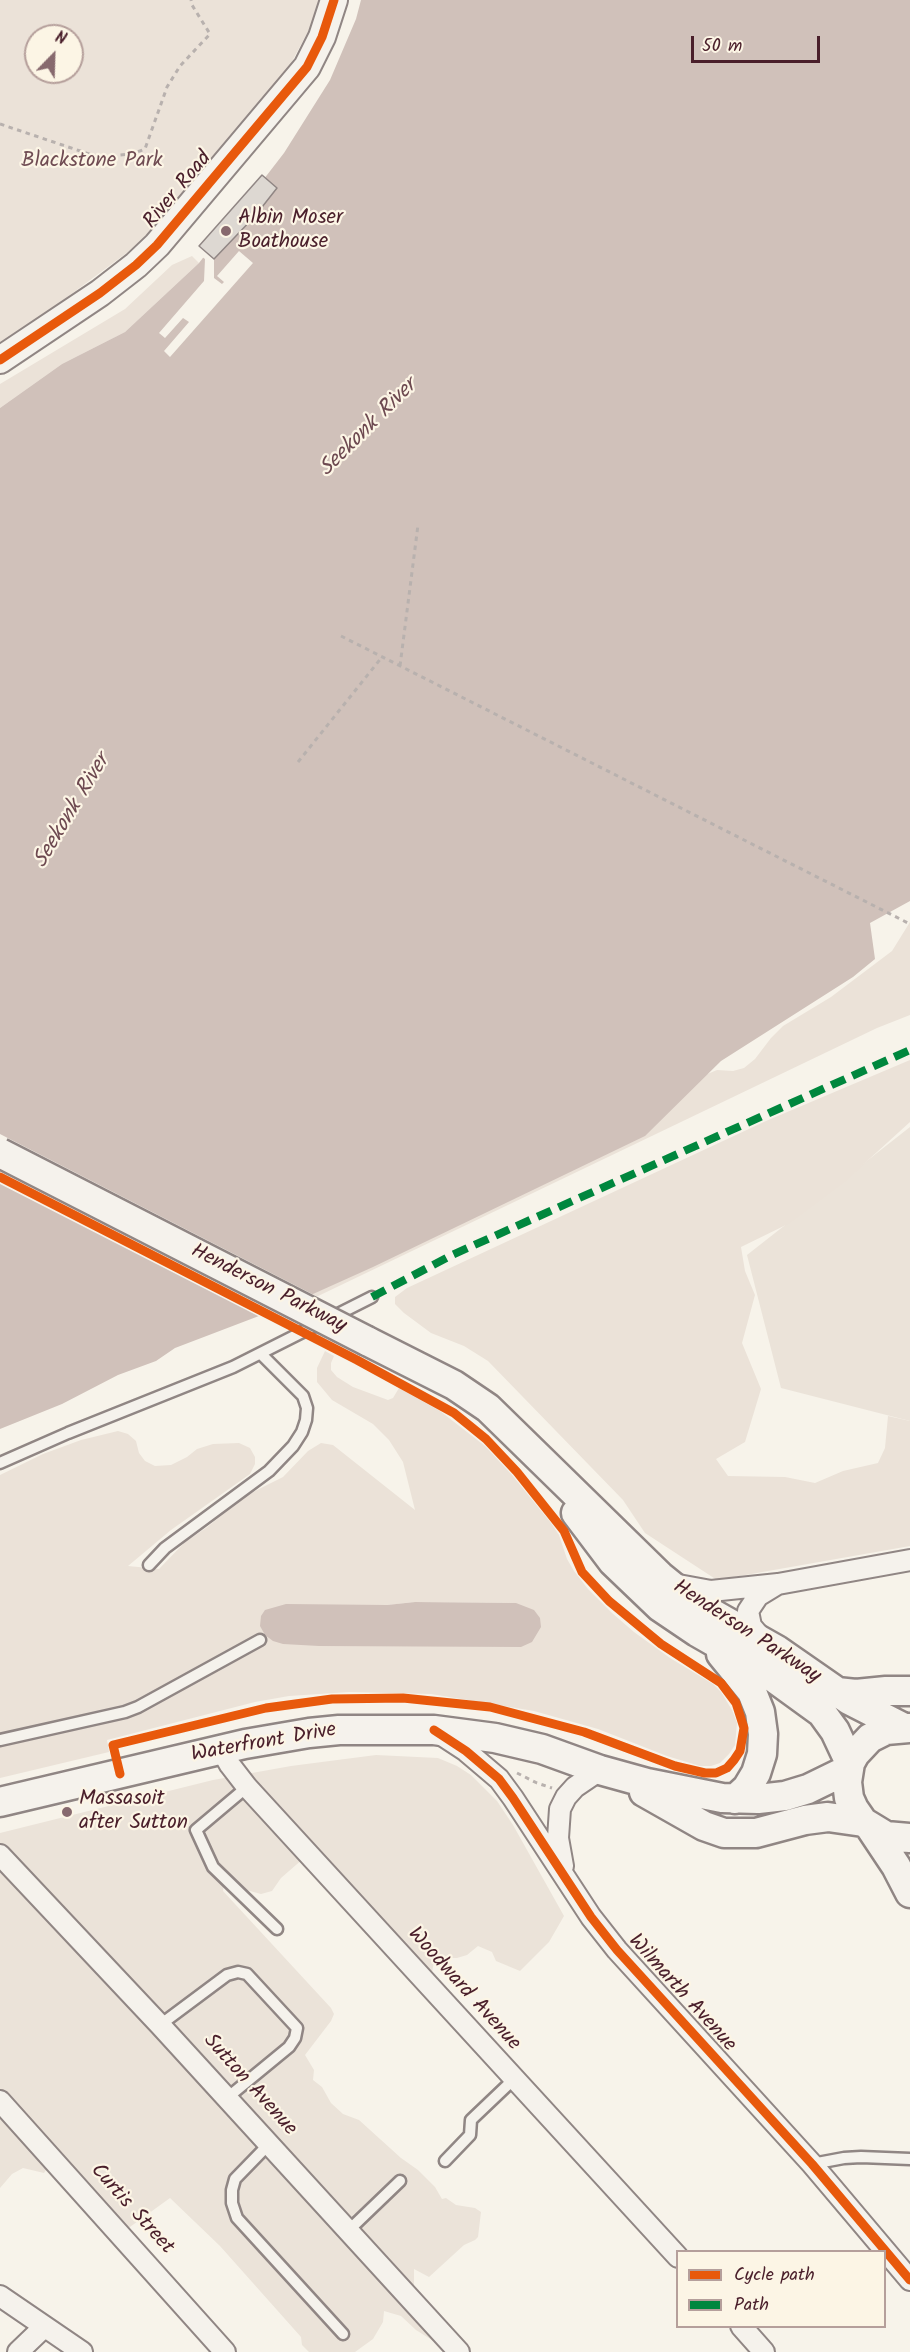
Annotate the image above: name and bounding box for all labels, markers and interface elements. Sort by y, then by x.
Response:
north arrow [24,24,84,84]
scale bar [694,24,823,62]
text: N [51,25,70,52]
text: 50 m [702,32,742,61]
street label: River Road [139,147,219,235]
park label: Blackstone Park [21,149,163,175]
place label: Albin Moser Boathouse [238,206,343,256]
marker: Albin Moser Boathouse [219,224,233,238]
water label: Seekonk River [315,375,423,483]
water label: Seekonk River [29,751,117,873]
street label: Henderson Parkway [186,1240,350,1340]
street label: Henderson Parkway [667,1576,825,1690]
street label: Waterfront Drive [190,1719,338,1769]
place label: Massasoit after Sutton [79,1787,188,1837]
marker: Massasoit after Sutton [60,1805,74,1819]
street label: Woodward Avenue [401,1923,525,2057]
street label: Wilmarth Avenue [622,1930,740,2058]
street label: Sutton Avenue [197,2030,301,2142]
street label: Curtis Street [84,2159,178,2261]
legend [676,2250,886,2328]
text: Cycle path [734,2261,815,2290]
text: Path [734,2291,769,2320]

